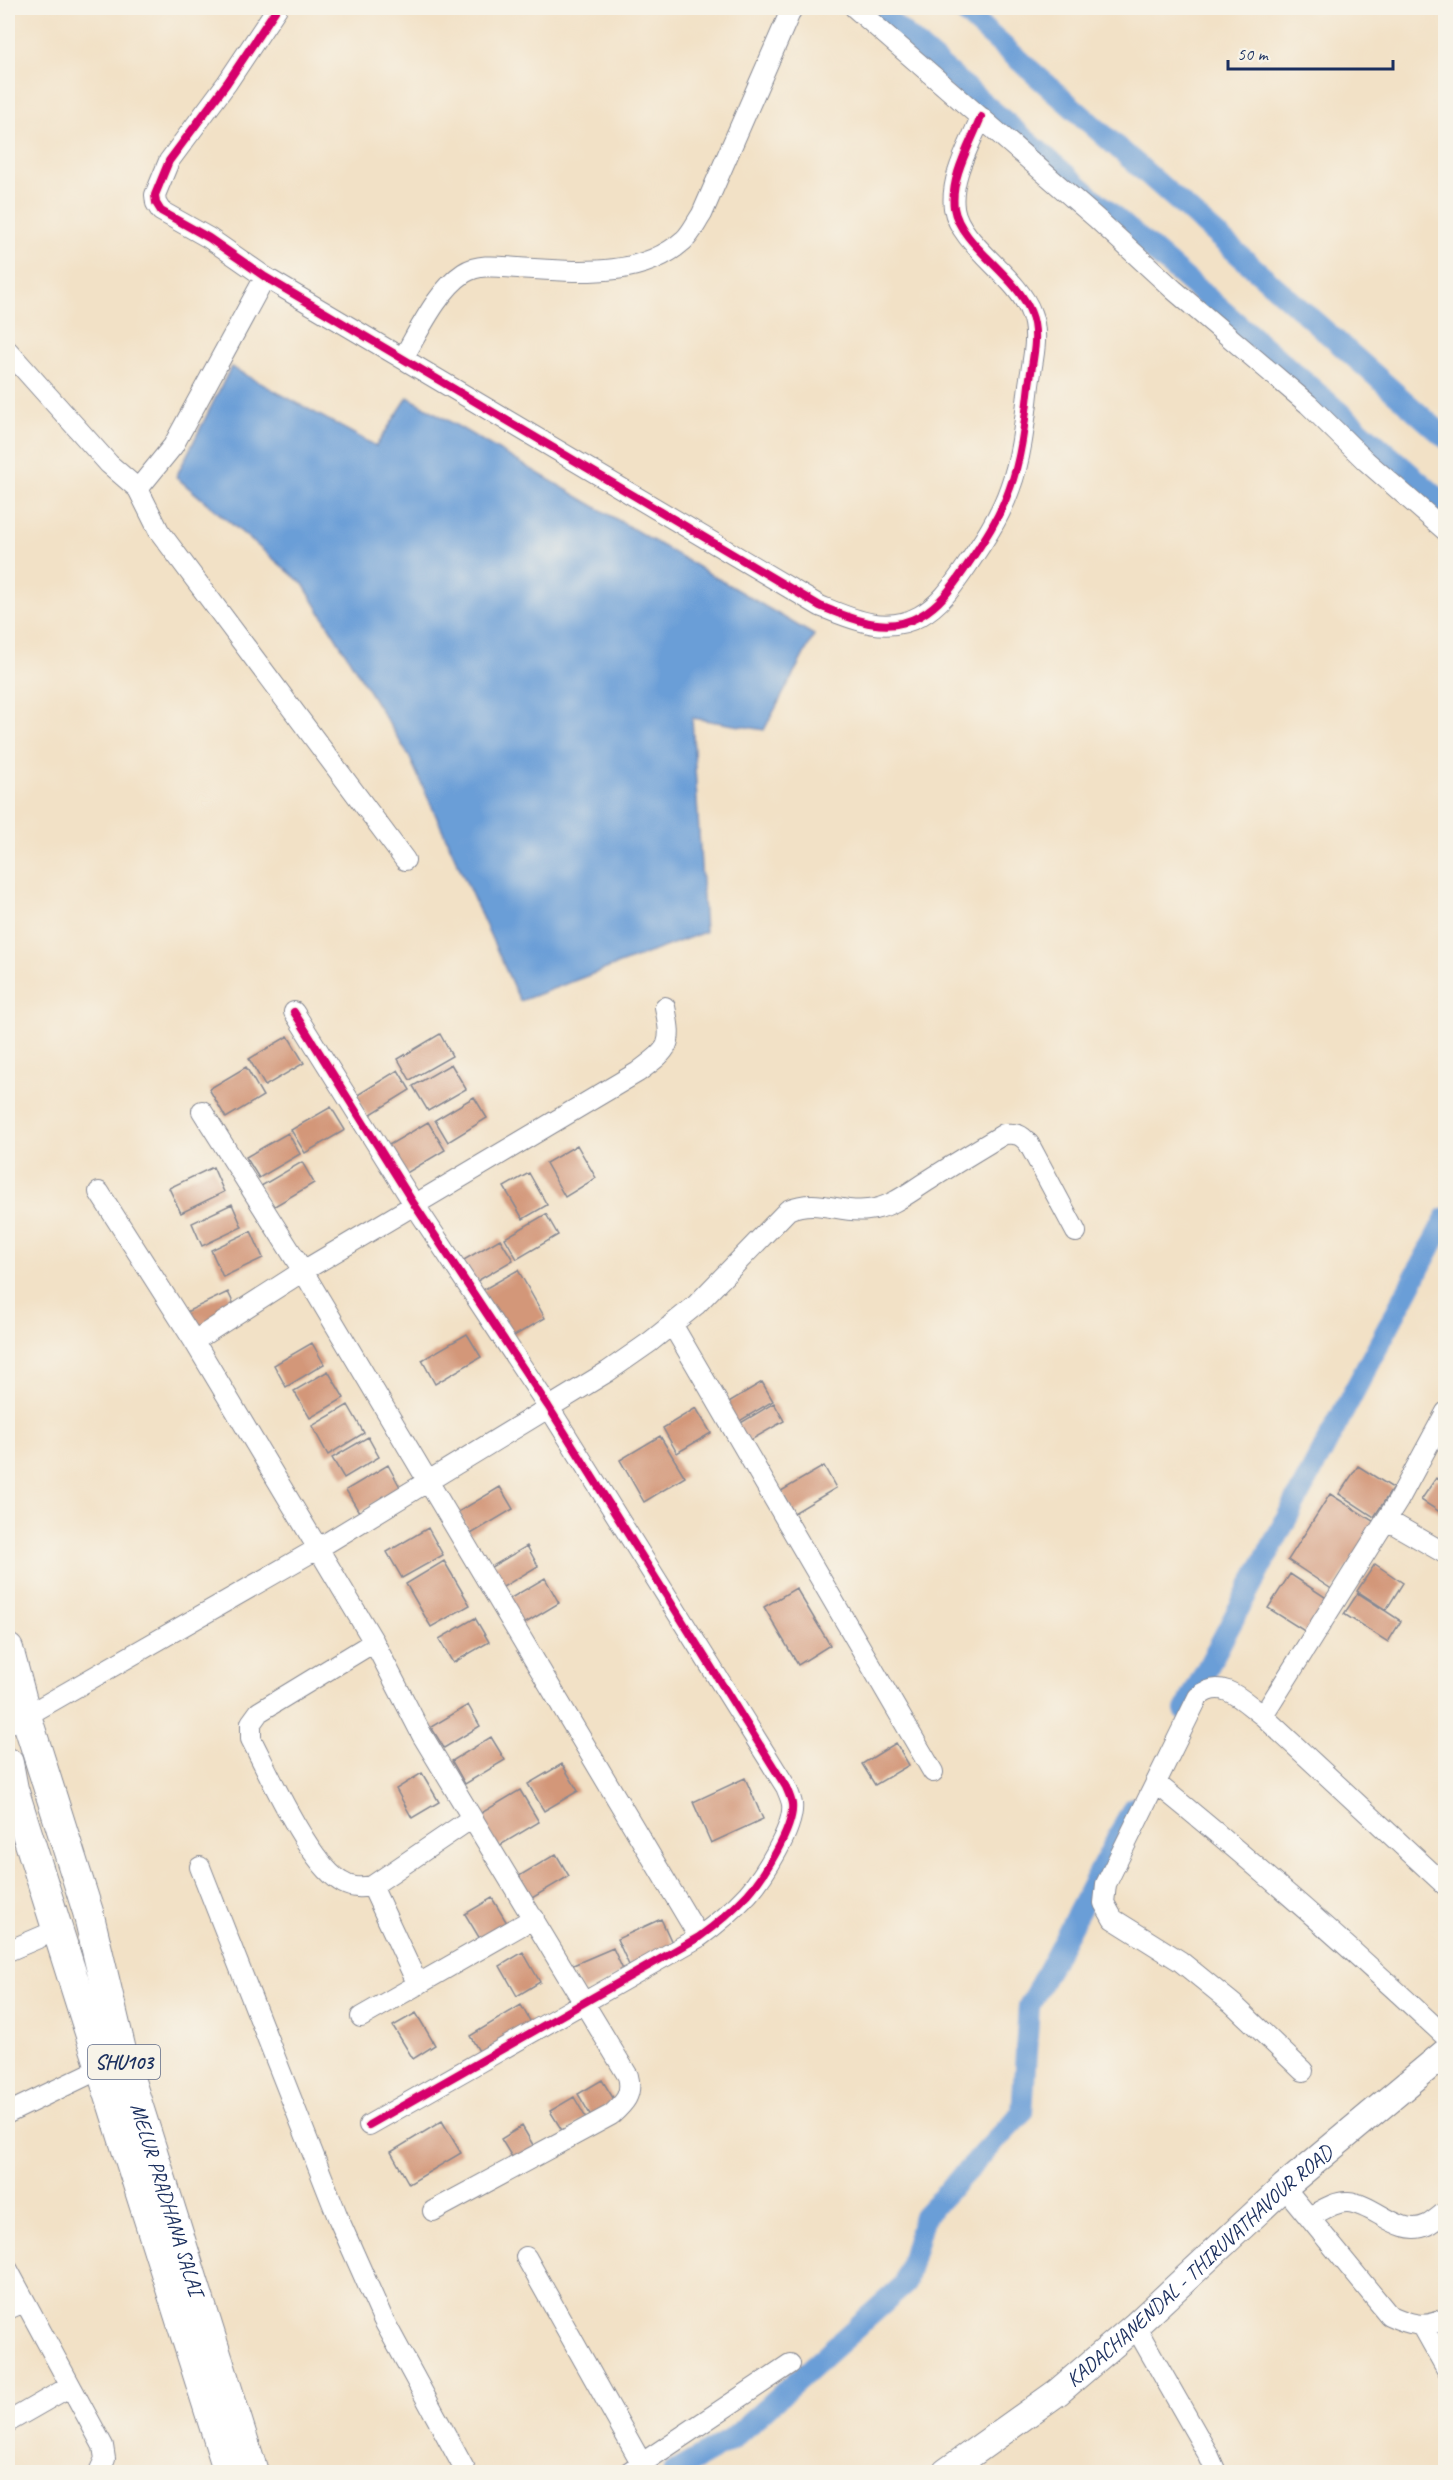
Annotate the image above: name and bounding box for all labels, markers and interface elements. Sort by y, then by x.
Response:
scale bar [1228,33,1393,71]
text: 50 m [1237,43,1270,65]
road number: SHU103 [88,2045,160,2079]
street label: MELUR PRADHANA SALAI [125,2100,211,2303]
street label: KADACHANENDAL - THIRUVATHAVOUR ROAD [1061,2138,1339,2392]

